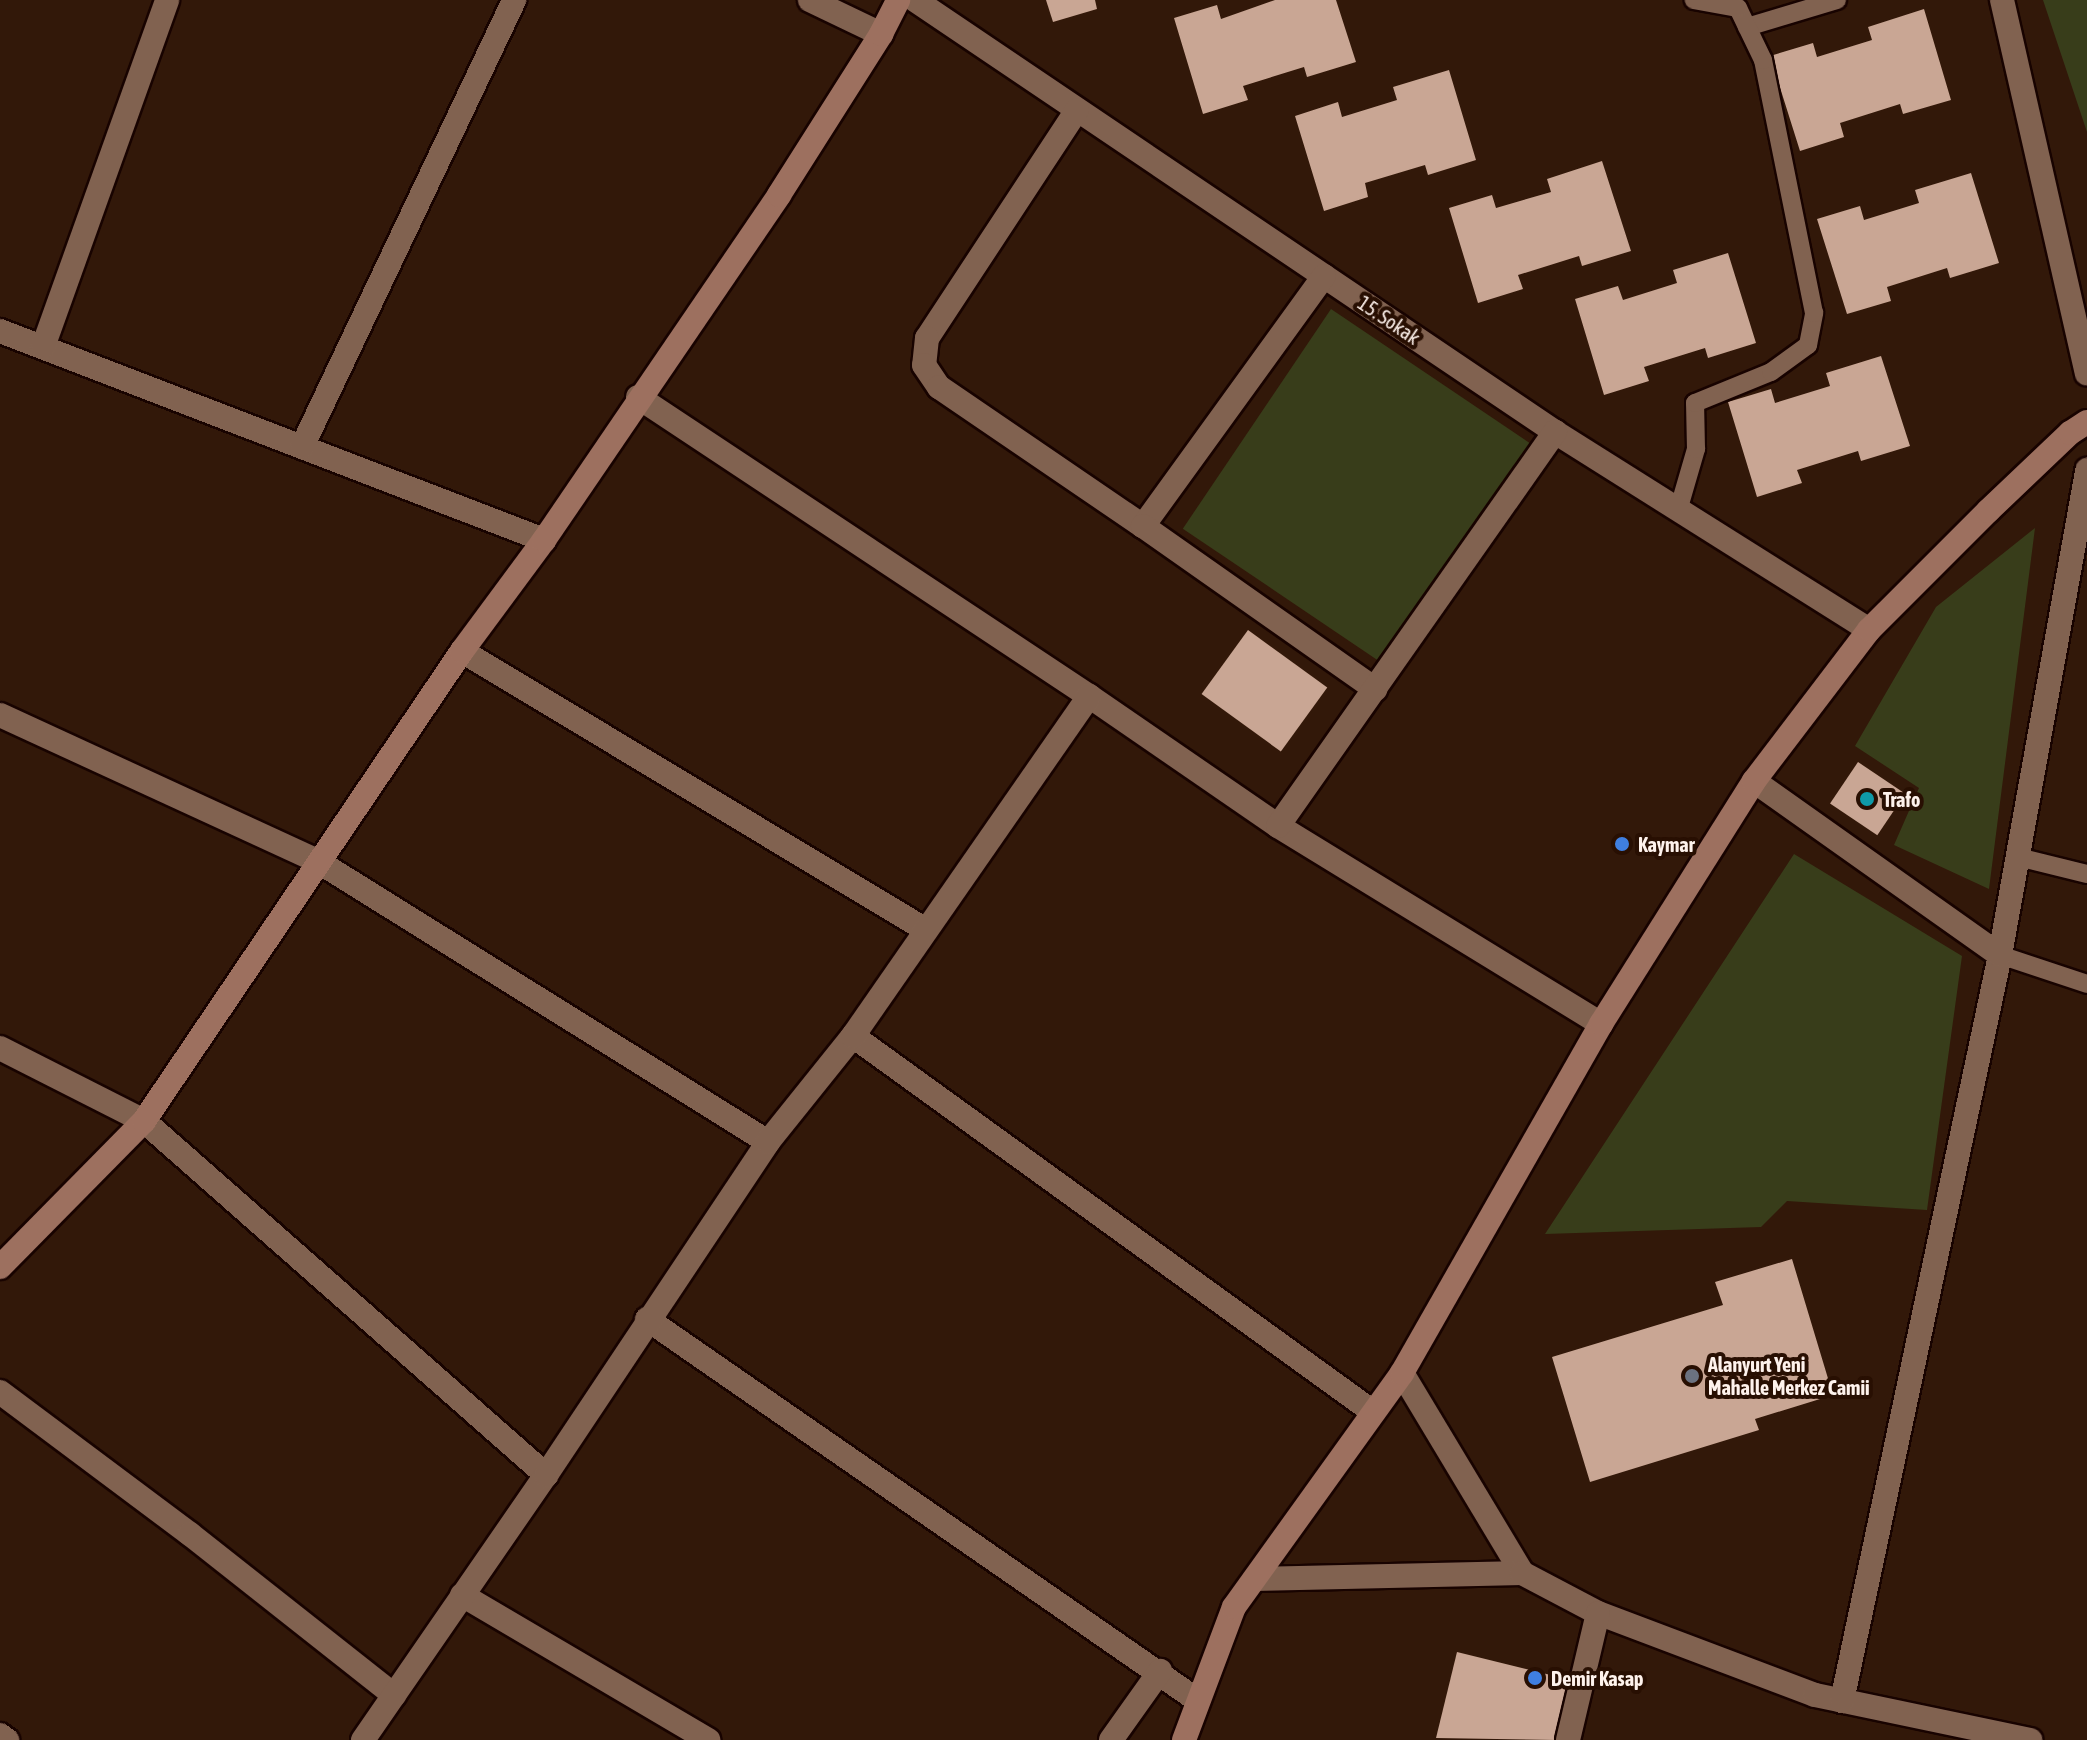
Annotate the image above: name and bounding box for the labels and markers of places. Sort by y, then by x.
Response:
place label: Trafo [1883,787,1920,811]
marker: Trafo [1858,790,1876,808]
place label: Kaymar [1638,832,1695,856]
marker: Kaymar [1613,835,1631,853]
place label: Alanyurt Yeni Mahalle Merkez Camii [1708,1352,1870,1399]
marker: Alanyurt Yeni Mahalle Merkez Camii [1683,1367,1701,1385]
place label: Demir Kasap [1551,1666,1643,1690]
marker: Demir Kasap [1526,1669,1544,1687]

